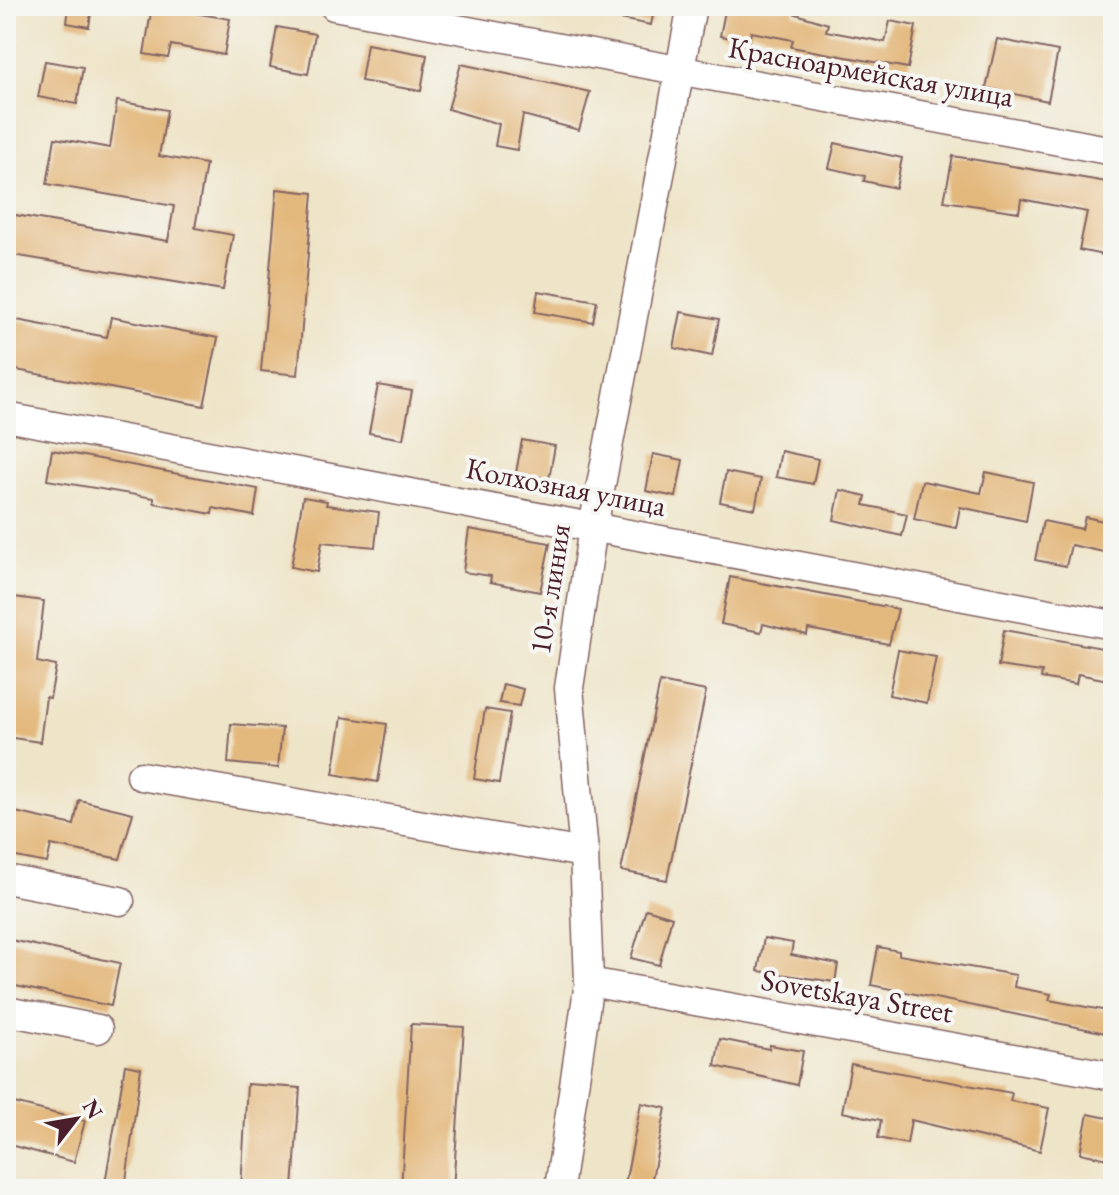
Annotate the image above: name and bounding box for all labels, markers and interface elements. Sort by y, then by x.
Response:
street label: Красноармейская улица [725,27,1017,116]
street label: Колхозная улица [463,448,669,525]
street label: 10-я линия [520,521,579,657]
street label: Sovetskaya Street [758,959,956,1032]
north arrow [36,1079,116,1159]
text: N [76,1094,110,1124]

